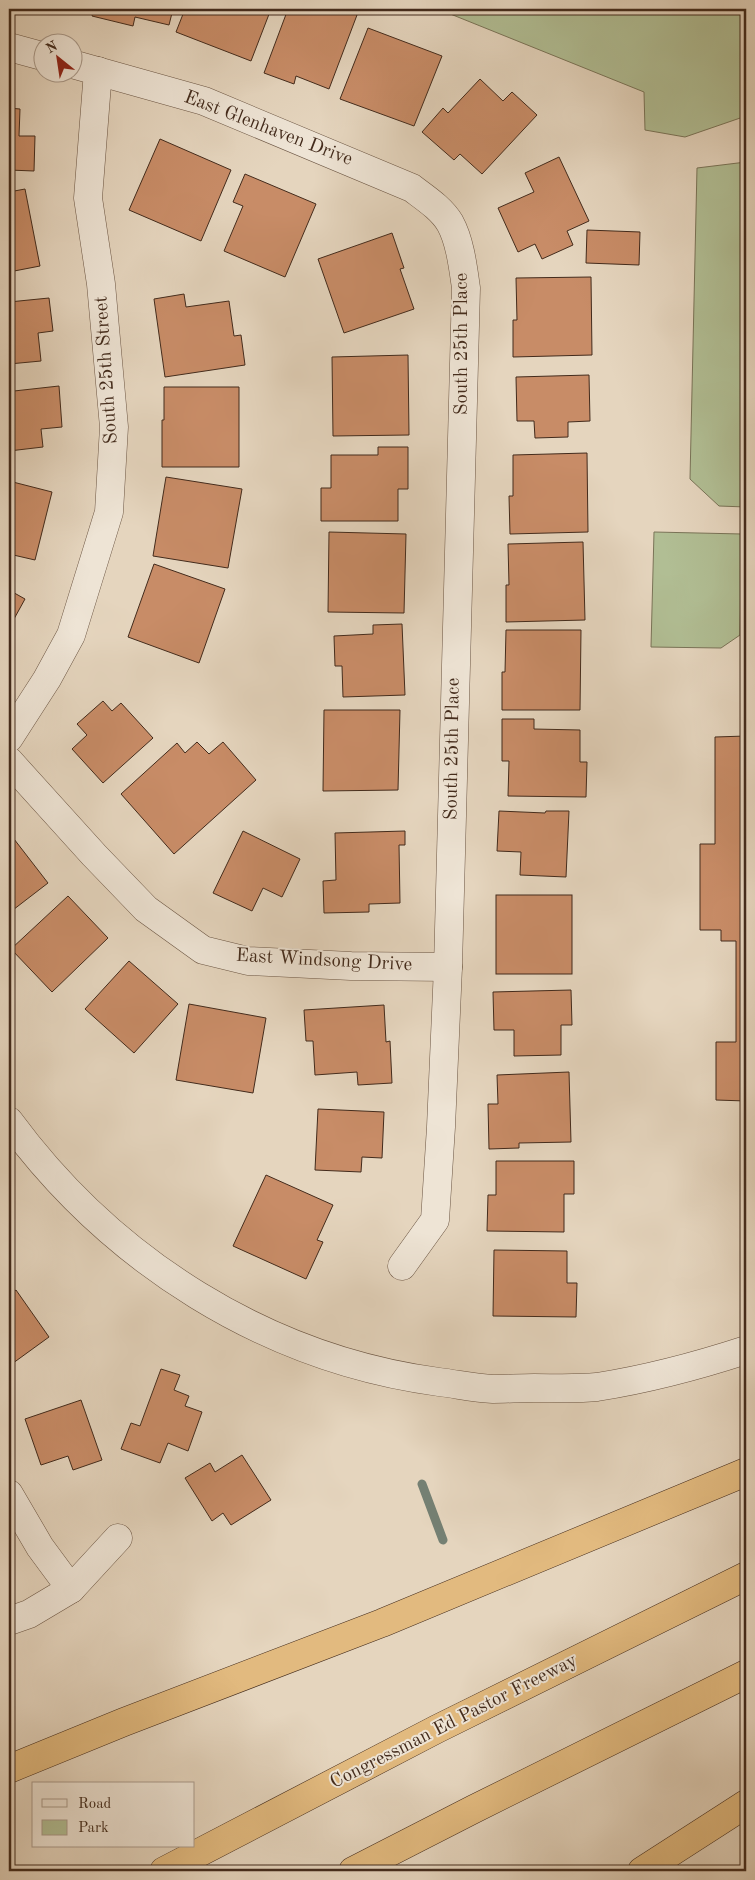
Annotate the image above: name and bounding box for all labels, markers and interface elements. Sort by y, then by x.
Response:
north arrow [32,32,82,82]
text: N [44,39,60,56]
street label: East Glenhaven Drive [181,88,355,170]
street label: South 25th Place [453,273,472,415]
street label: South 25th Street [92,295,122,445]
street label: South 25th Place [442,678,464,820]
street label: East Windsong Drive [235,947,413,975]
street label: Congressman Ed Pastor Freeway [327,1651,581,1793]
legend [32,1782,195,1848]
text: Road [78,1797,112,1812]
text: Park [78,1821,109,1836]

